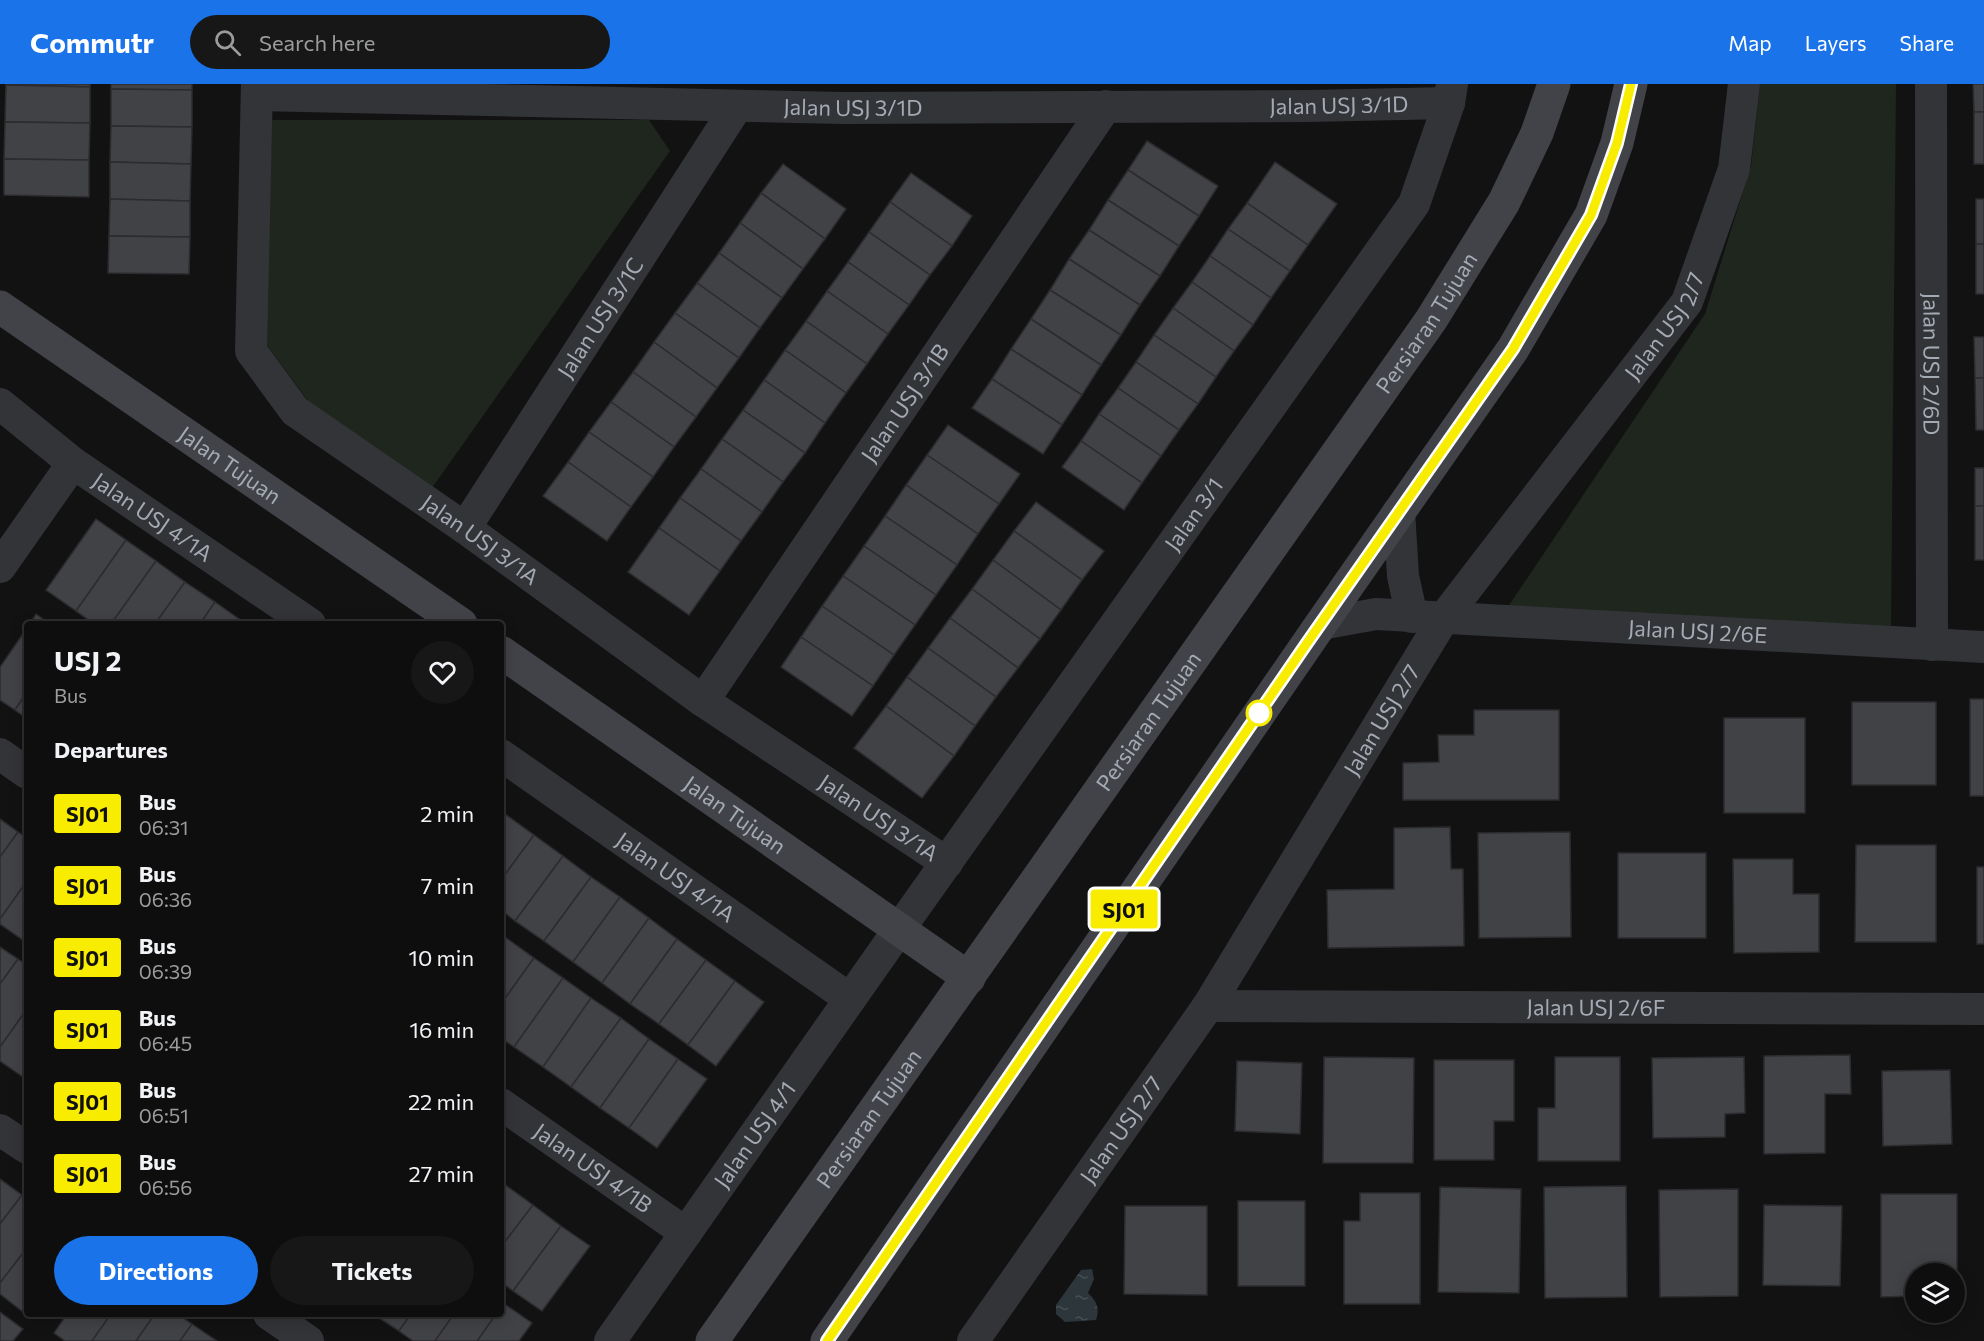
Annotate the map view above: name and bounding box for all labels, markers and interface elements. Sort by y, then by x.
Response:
search box [190,15,610,69]
text: Commutr [30,25,154,59]
icon: search [211,26,244,59]
text: Search here [259,29,375,56]
text: Map [1728,30,1772,55]
text: Layers [1805,30,1867,55]
text: Share [1900,30,1954,55]
street label: Jalan USJ 3/1D [1269,90,1409,119]
street label: Jalan USJ 3/1D [783,93,922,121]
street label: Persiaran Tujuan [1370,247,1483,398]
street label: Jalan USJ 3/1C [551,252,649,383]
street label: Jalan USJ 2/7 [1618,269,1709,385]
street label: Jalan USJ 2/6D [1918,293,1946,435]
street label: Jalan USJ 3/1B [855,338,954,467]
street label: Jalan Tujuan [174,420,287,509]
street label: Jalan USJ 4/1A [88,466,218,567]
street label: Jalan 3/1 [1158,472,1228,556]
street label: Jalan USJ 3/1A [417,488,545,590]
street label: Jalan USJ 2/6E [1627,614,1768,648]
button: heart [411,641,474,704]
text: USJ 2 [54,643,121,677]
street label: Persiaran Tujuan [1090,646,1206,796]
street label: Jalan USJ 2/7 [1337,659,1425,780]
text: Bus [54,683,87,707]
unlabelled marker [1246,700,1272,726]
text: Departures [54,736,168,763]
street label: Jalan USJ 3/1A [814,768,944,867]
street label: Jalan Tujuan [679,770,791,859]
text: Bus [139,788,176,815]
text: 2 min [420,800,474,827]
text: SJ01 [66,801,109,826]
text: 06:31 [139,815,189,839]
street label: Jalan USJ 4/1A [611,826,741,928]
text: Bus [139,860,176,887]
text: 7 min [421,872,474,899]
text: SJ01 [66,873,109,898]
text: 06:36 [139,887,192,911]
line badge: SJ01 [1082,890,1166,928]
text: SJ01 [1103,897,1145,922]
text: Bus [139,932,176,959]
text: 10 min [409,944,474,971]
text: SJ01 [66,945,109,970]
text: 06:39 [139,959,192,983]
street label: Jalan USJ 2/6F [1527,993,1665,1021]
text: Bus [139,1004,176,1031]
text: 16 min [410,1016,474,1043]
text: SJ01 [66,1017,109,1042]
text: 06:45 [139,1031,192,1055]
street label: Persiaran Tujuan [810,1043,927,1193]
street label: Jalan USJ 2/7 [1074,1071,1168,1188]
text: Bus [139,1076,176,1103]
street label: Jalan USJ 4/1 [708,1076,801,1193]
text: 22 min [408,1088,474,1115]
text: SJ01 [66,1089,109,1114]
text: 06:51 [139,1103,189,1127]
street label: Jalan USJ 4/1B [529,1117,658,1218]
text: Bus [139,1148,176,1175]
text: 27 min [409,1160,474,1187]
text: SJ01 [66,1161,109,1186]
text: 06:56 [139,1175,192,1199]
button: Directions [54,1236,258,1305]
button: Tickets [270,1236,474,1305]
map controls [1905,1263,1965,1323]
button: layers [1905,1263,1965,1323]

